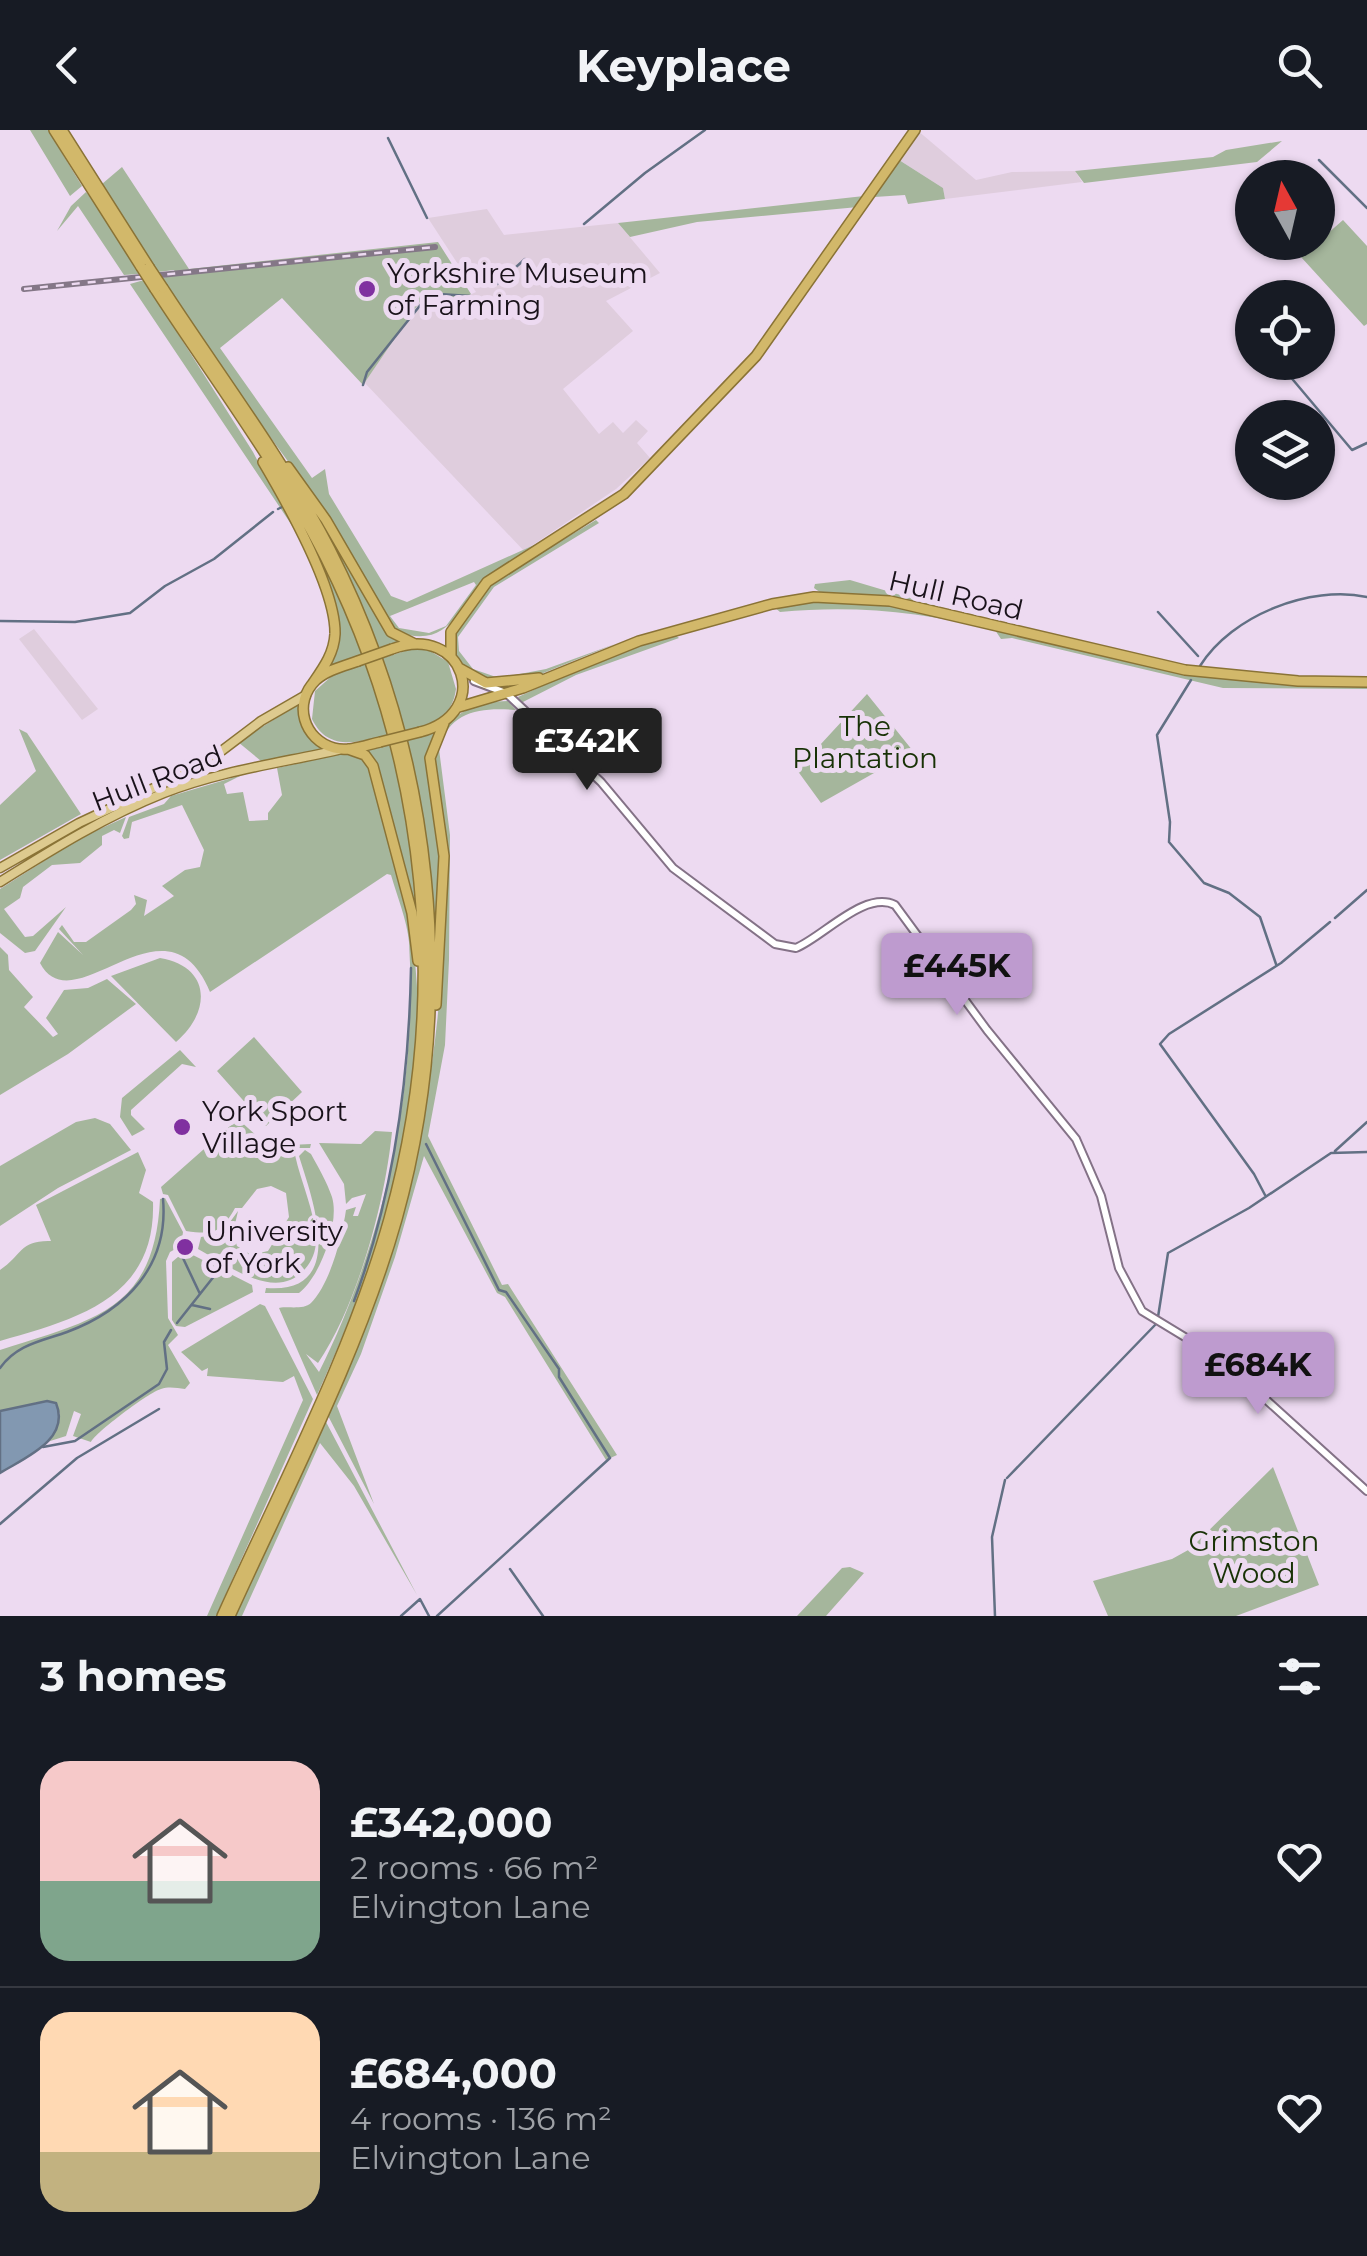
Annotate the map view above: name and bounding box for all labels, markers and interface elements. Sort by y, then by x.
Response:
icon: back [40,38,95,93]
text: Keyplace [576,38,791,93]
icon: search [1272,38,1327,93]
north arrow [1235,160,1335,260]
map controls [1235,160,1335,500]
place label: Yorkshire Museum of Farming [387,256,648,322]
marker: Yorkshire Museum of Farming [356,278,378,300]
button: locate [1235,280,1335,380]
button: layers [1235,400,1335,500]
street label: Hull Road [885,563,1027,627]
pin: £342K [517,708,657,793]
park label: The Plantation [792,709,938,775]
text: £342K [535,721,639,760]
street label: Hull Road [87,738,227,818]
pin: £445K [887,933,1027,1018]
text: £445K [903,946,1011,985]
place label: York Sport Village [202,1094,348,1160]
marker: York Sport Village [171,1116,193,1138]
place label: University of York [205,1214,344,1280]
marker: University of York [174,1236,196,1258]
pin: £684K [1188,1332,1328,1417]
text: £684K [1204,1345,1312,1384]
park label: Grimston Wood [1189,1524,1319,1590]
icon: filters [1272,1649,1327,1704]
text: 3 homes [40,1650,226,1702]
text: £342,000 [350,1796,553,1848]
icon: home [120,1801,240,1921]
icon: heart [1272,1834,1327,1889]
text: 2 rooms · 66 m² [350,1848,599,1887]
text: Elvington Lane [350,1887,591,1926]
text: £684,000 [350,2047,557,2099]
icon: home [120,2052,240,2172]
icon: heart [1272,2085,1327,2140]
text: 4 rooms · 136 m² [350,2099,612,2138]
text: Elvington Lane [350,2138,591,2177]

